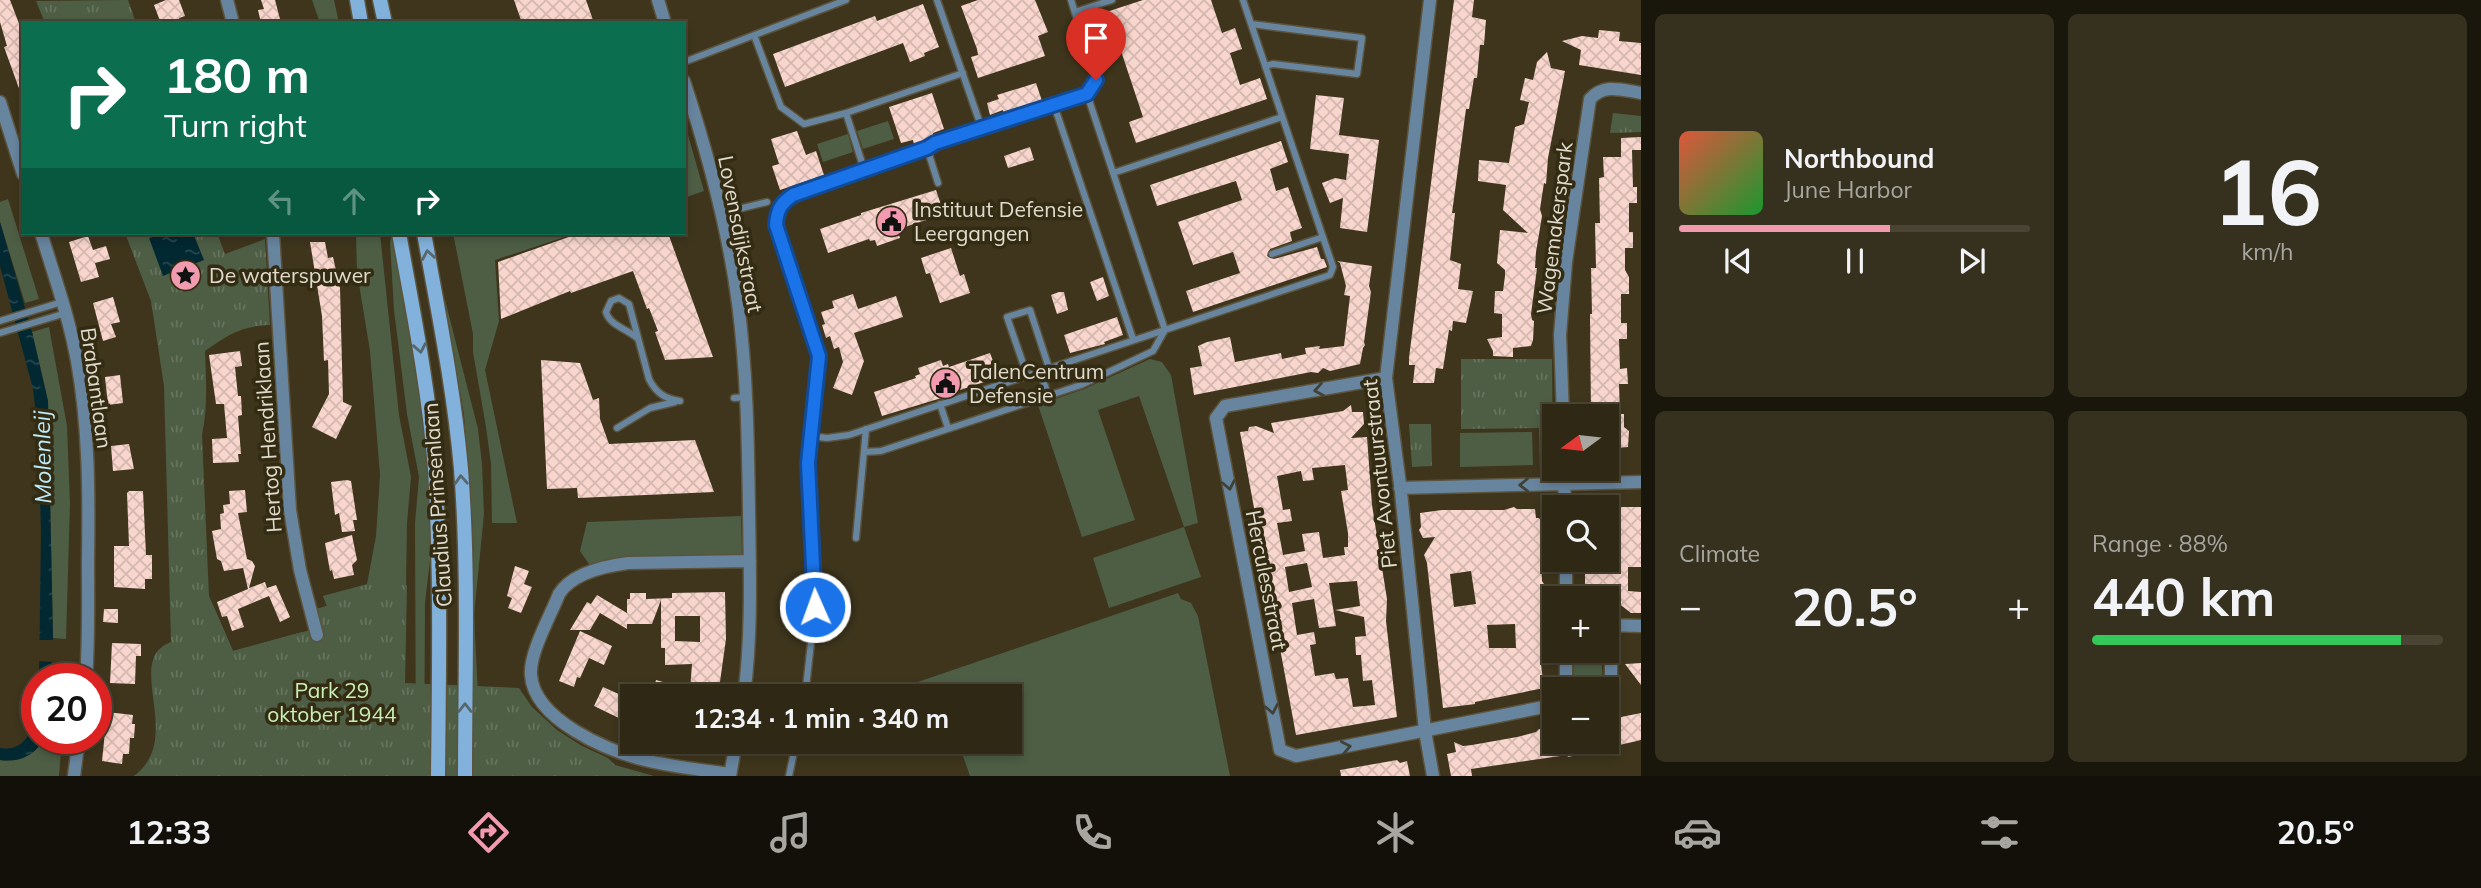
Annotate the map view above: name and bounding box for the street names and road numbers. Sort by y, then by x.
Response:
street label: Wagemakerspark [1531,140,1577,316]
street label: Lovensdijkstraat [713,153,769,315]
street label: Brabantlaan [76,326,118,450]
street label: Hertog Hendriklaan [247,341,287,533]
street label: Piet Avontuurstraat [1356,378,1402,570]
street label: Claudius Prinsenlaan [417,402,457,608]
street label: Herculesstraat [1241,508,1293,652]

